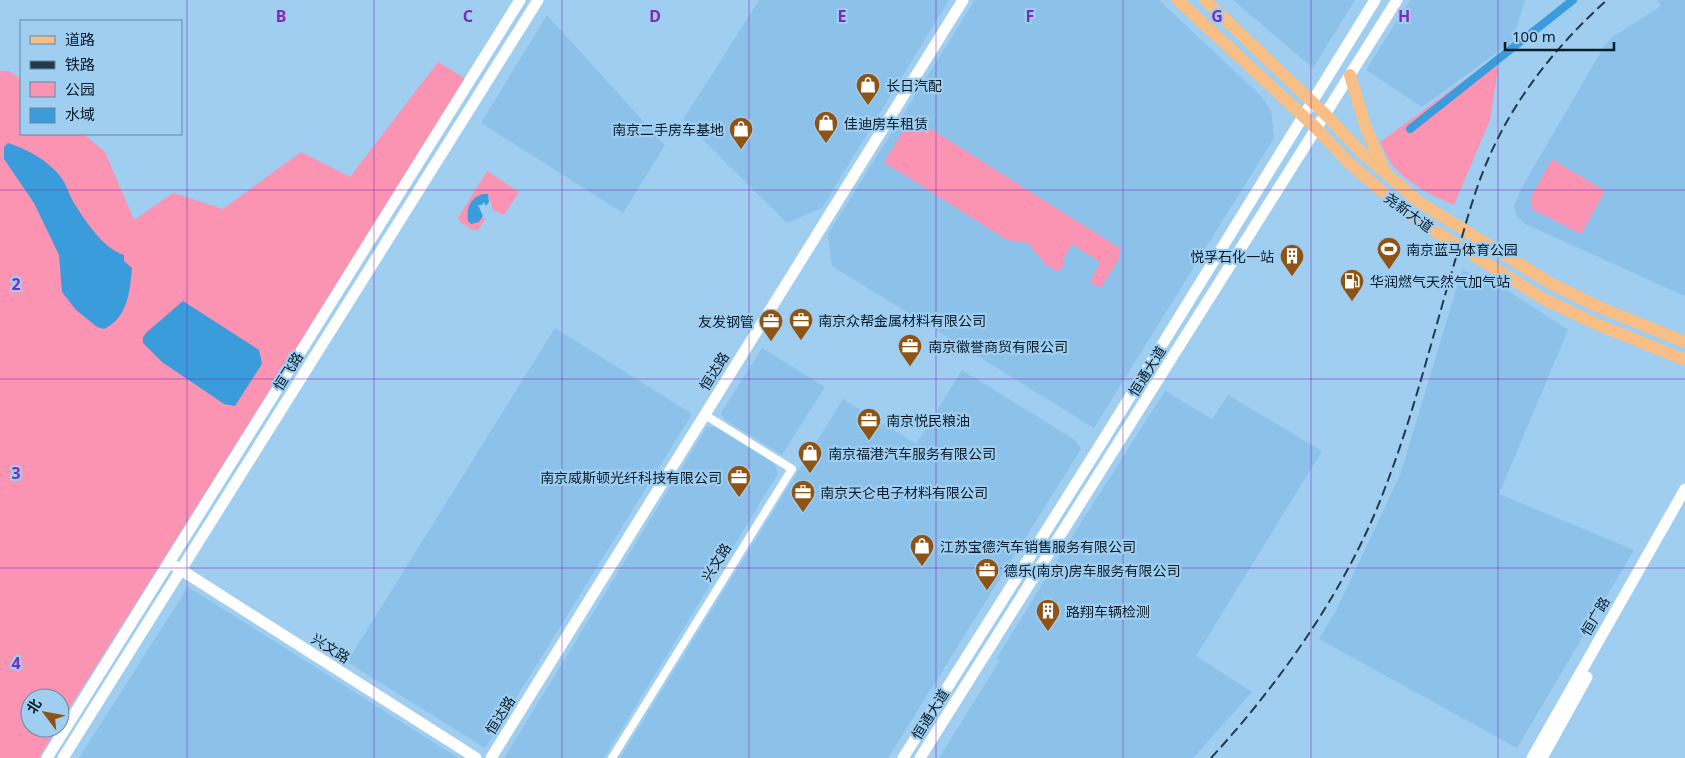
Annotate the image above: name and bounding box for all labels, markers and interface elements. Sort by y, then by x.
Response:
text: B [276,5,286,27]
text: C [463,5,473,27]
text: D [649,5,661,27]
text: E [838,5,847,27]
text: F [1026,5,1034,27]
text: G [1211,5,1223,27]
text: H [1398,5,1410,27]
legend [20,20,182,135]
scale bar [1505,20,1614,52]
text: 100 m [1512,26,1556,46]
text: 道路 [65,29,95,49]
text: 铁路 [65,54,95,74]
shop icon: 长日汽配 [855,72,881,106]
place label: 长日汽配 [886,76,942,95]
text: 公园 [65,79,95,99]
text: 水域 [65,104,95,124]
shop icon: 佳迪房车租赁 [813,110,839,144]
place label: 佳迪房车租赁 [844,114,928,133]
shop icon: 南京二手房车基地 [728,116,754,150]
place label: 南京二手房车基地 [612,120,724,139]
street label: 尧新大道 [1381,188,1437,236]
sports icon: 南京蓝马体育公园 [1376,236,1402,270]
place label: 南京蓝马体育公园 [1406,240,1518,259]
building icon: 悦孚石化一站 [1279,243,1305,277]
place label: 悦孚石化一站 [1190,247,1274,266]
fuel station icon: 华润燃气天然气加气站 [1339,268,1365,302]
place label: 华润燃气天然气加气站 [1370,272,1510,291]
text: 2 [11,273,21,295]
office icon: 南京众帮金属材料有限公司 [788,307,814,341]
office icon: 友发钢管 [758,308,784,342]
place label: 南京众帮金属材料有限公司 [818,311,986,330]
place label: 友发钢管 [698,312,754,331]
office icon: 南京徽誉商贸有限公司 [897,333,923,367]
place label: 南京徽誉商贸有限公司 [928,337,1068,356]
street label: 恒通大道 [1124,342,1170,400]
street label: 恒飞路 [269,348,307,394]
street label: 恒达路 [695,348,733,394]
office icon: 南京悦民粮油 [856,407,882,441]
place label: 南京悦民粮油 [886,411,970,430]
shop icon: 南京福港汽车服务有限公司 [797,440,823,474]
place label: 南京福港汽车服务有限公司 [828,444,996,463]
text: 3 [11,462,21,484]
office icon: 南京威斯顿光纤科技有限公司 [726,464,752,498]
place label: 南京威斯顿光纤科技有限公司 [540,468,722,487]
office icon: 南京天仑电子材料有限公司 [790,479,816,513]
place label: 南京天仑电子材料有限公司 [820,483,988,502]
shop icon: 江苏宝德汽车销售服务有限公司 [909,533,935,567]
place label: 江苏宝德汽车销售服务有限公司 [940,537,1136,556]
street label: 兴文路 [697,539,735,585]
office icon: 德乐(南京)房车服务有限公司 [974,557,1000,591]
place label: 德乐(南京)房车服务有限公司 [1004,561,1180,580]
street label: 恒广路 [1576,593,1614,639]
building icon: 路翔车辆检测 [1035,598,1061,632]
place label: 路翔车辆检测 [1066,602,1150,621]
street label: 兴文路 [308,629,354,667]
text: 4 [11,652,21,674]
street label: 恒通大道 [907,685,953,743]
north arrow [20,688,70,738]
street label: 恒达路 [481,692,519,738]
text: 北 [22,695,45,717]

